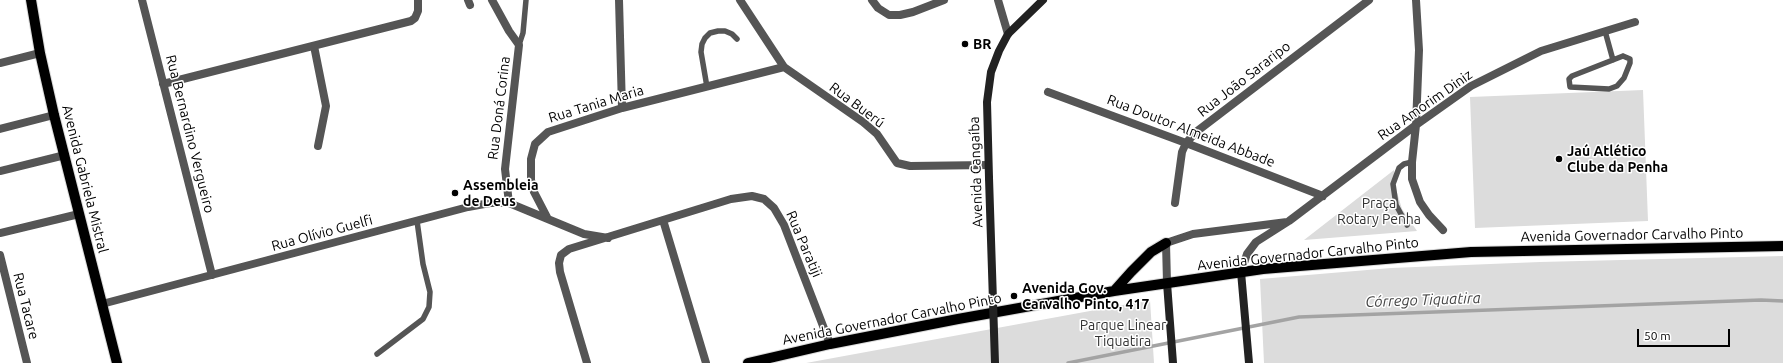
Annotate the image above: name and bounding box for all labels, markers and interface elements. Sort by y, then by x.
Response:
place label: BR [973,36,991,52]
street label: Rua João Sararipo [1194,38,1294,120]
marker: BR [960,39,970,49]
street label: Rua Bernardino Vergueiro [162,53,218,215]
street label: Rua Doná Corina [484,55,514,161]
street label: Rua Amorim Diniz [1374,66,1476,144]
street label: Rua Buerú [826,79,888,131]
street label: Rua Tania Maria [546,82,646,126]
street label: Rua Doutor Almeida Abbade [1105,91,1277,171]
street label: Avenida Gabriela Mistral [58,103,112,255]
street label: Avenida Cangaíba [966,116,986,228]
place label: Jaú Atlético Clube da Penha [1567,143,1668,176]
marker: Jaú Atlético Clube da Penha [1554,154,1564,164]
place label: Assembleia de Deus [463,177,539,210]
marker: Assembleia de Deus [450,188,460,198]
park label: Praça Rotary Penha [1337,195,1421,228]
street label: Rua Paratiji [782,208,826,280]
street label: Rua Olívio Guelfi [270,211,374,255]
street label: Avenida Governador Carvalho Pinto [1521,225,1743,245]
street label: Avenida Governador Carvalho Pinto [1196,234,1420,274]
street label: Rua Tacare [10,271,42,341]
place label: Avenida Gov. Carvalho Pinto, 417 [1022,280,1149,312]
water label: Córrego Tiquatira [1365,289,1481,311]
street label: Avenida Governador Carvalho Pinto [781,290,1003,348]
marker: Avenida Gov. Carvalho Pinto, 417 [1009,291,1019,301]
park label: Parque Linear Tiquatira [1080,317,1166,350]
scale bar [1639,321,1732,347]
text: 50 m [1644,329,1671,342]

